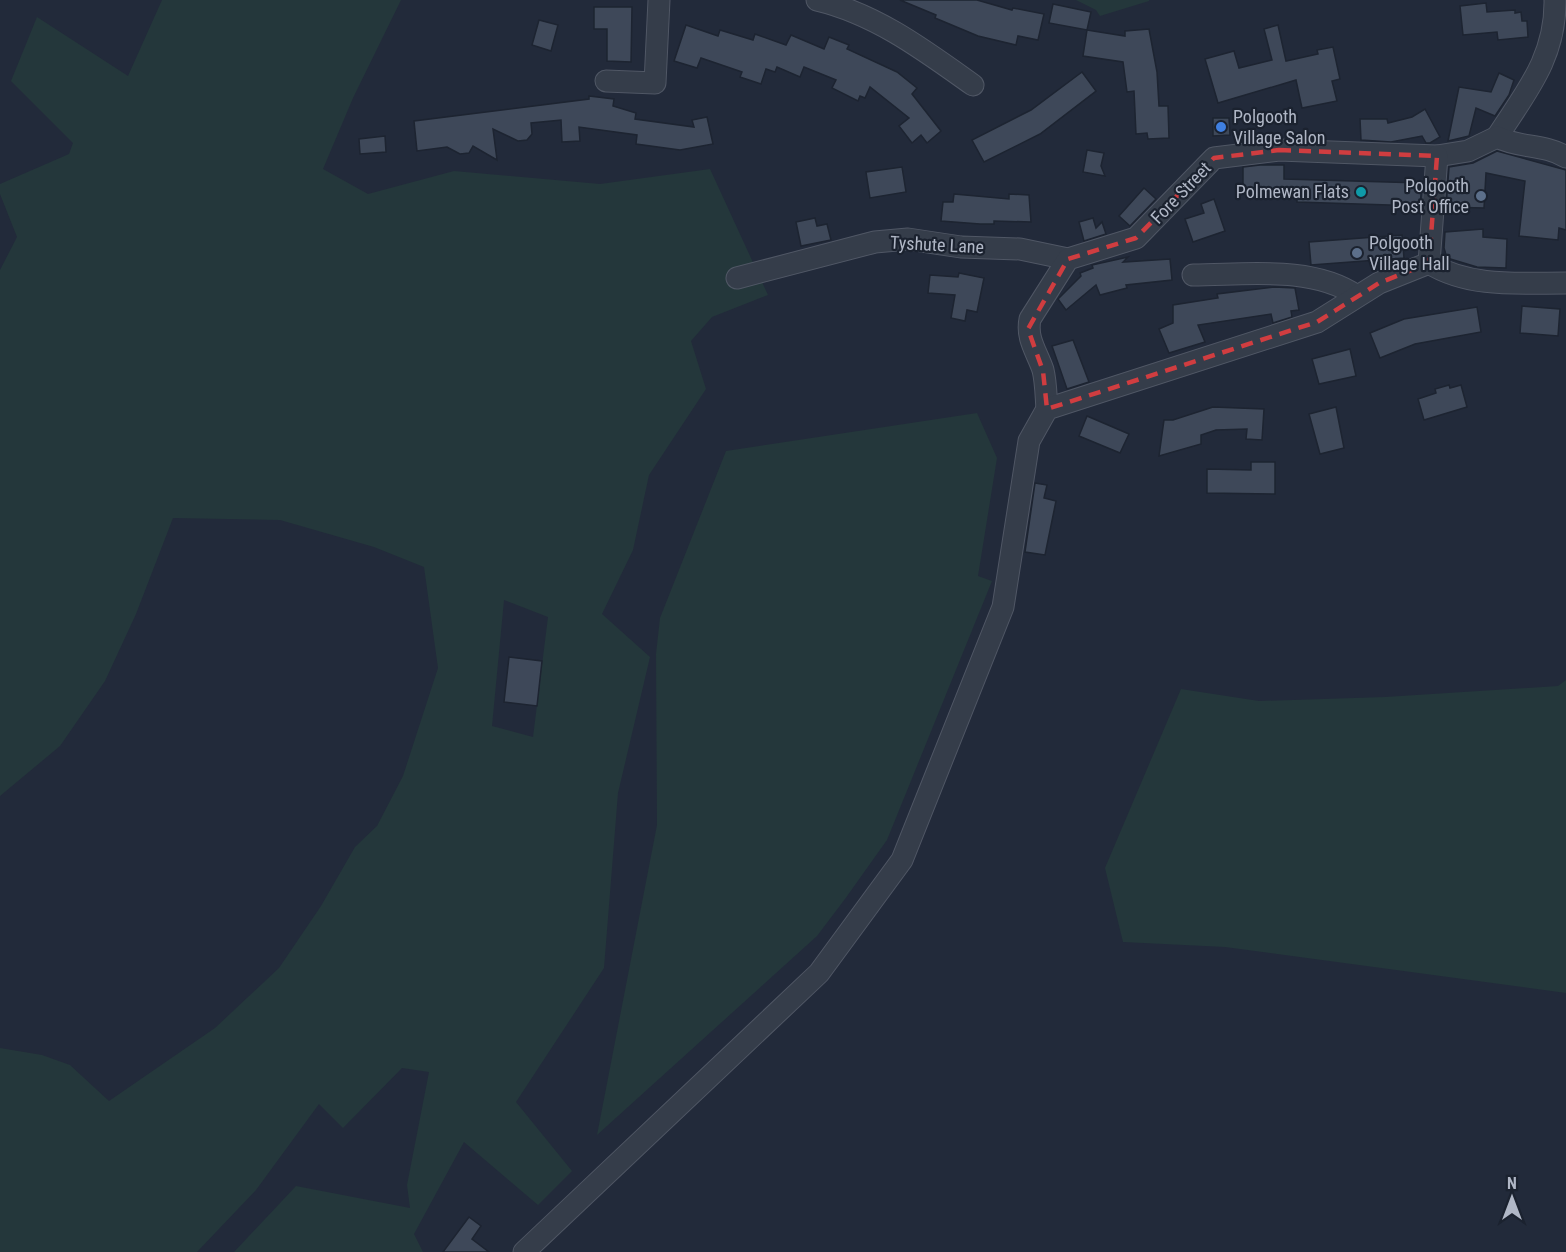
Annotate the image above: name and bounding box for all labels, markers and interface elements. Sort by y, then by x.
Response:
place label: Polgooth Village Salon [1233,106,1325,148]
marker: Polgooth Village Salon [1214,120,1228,134]
street label: Fore Street [1146,157,1215,228]
place label: Polgooth Post Office [1391,175,1469,217]
place label: Polmewan Flats [1236,181,1349,202]
marker: Polmewan Flats [1354,185,1368,199]
marker: Polgooth Post Office [1474,189,1488,203]
street label: Tyshute Lane [890,232,985,257]
place label: Polgooth Village Hall [1369,232,1450,274]
marker: Polgooth Village Hall [1350,246,1364,260]
north arrow [1482,1168,1542,1228]
text: N [1507,1174,1517,1193]

